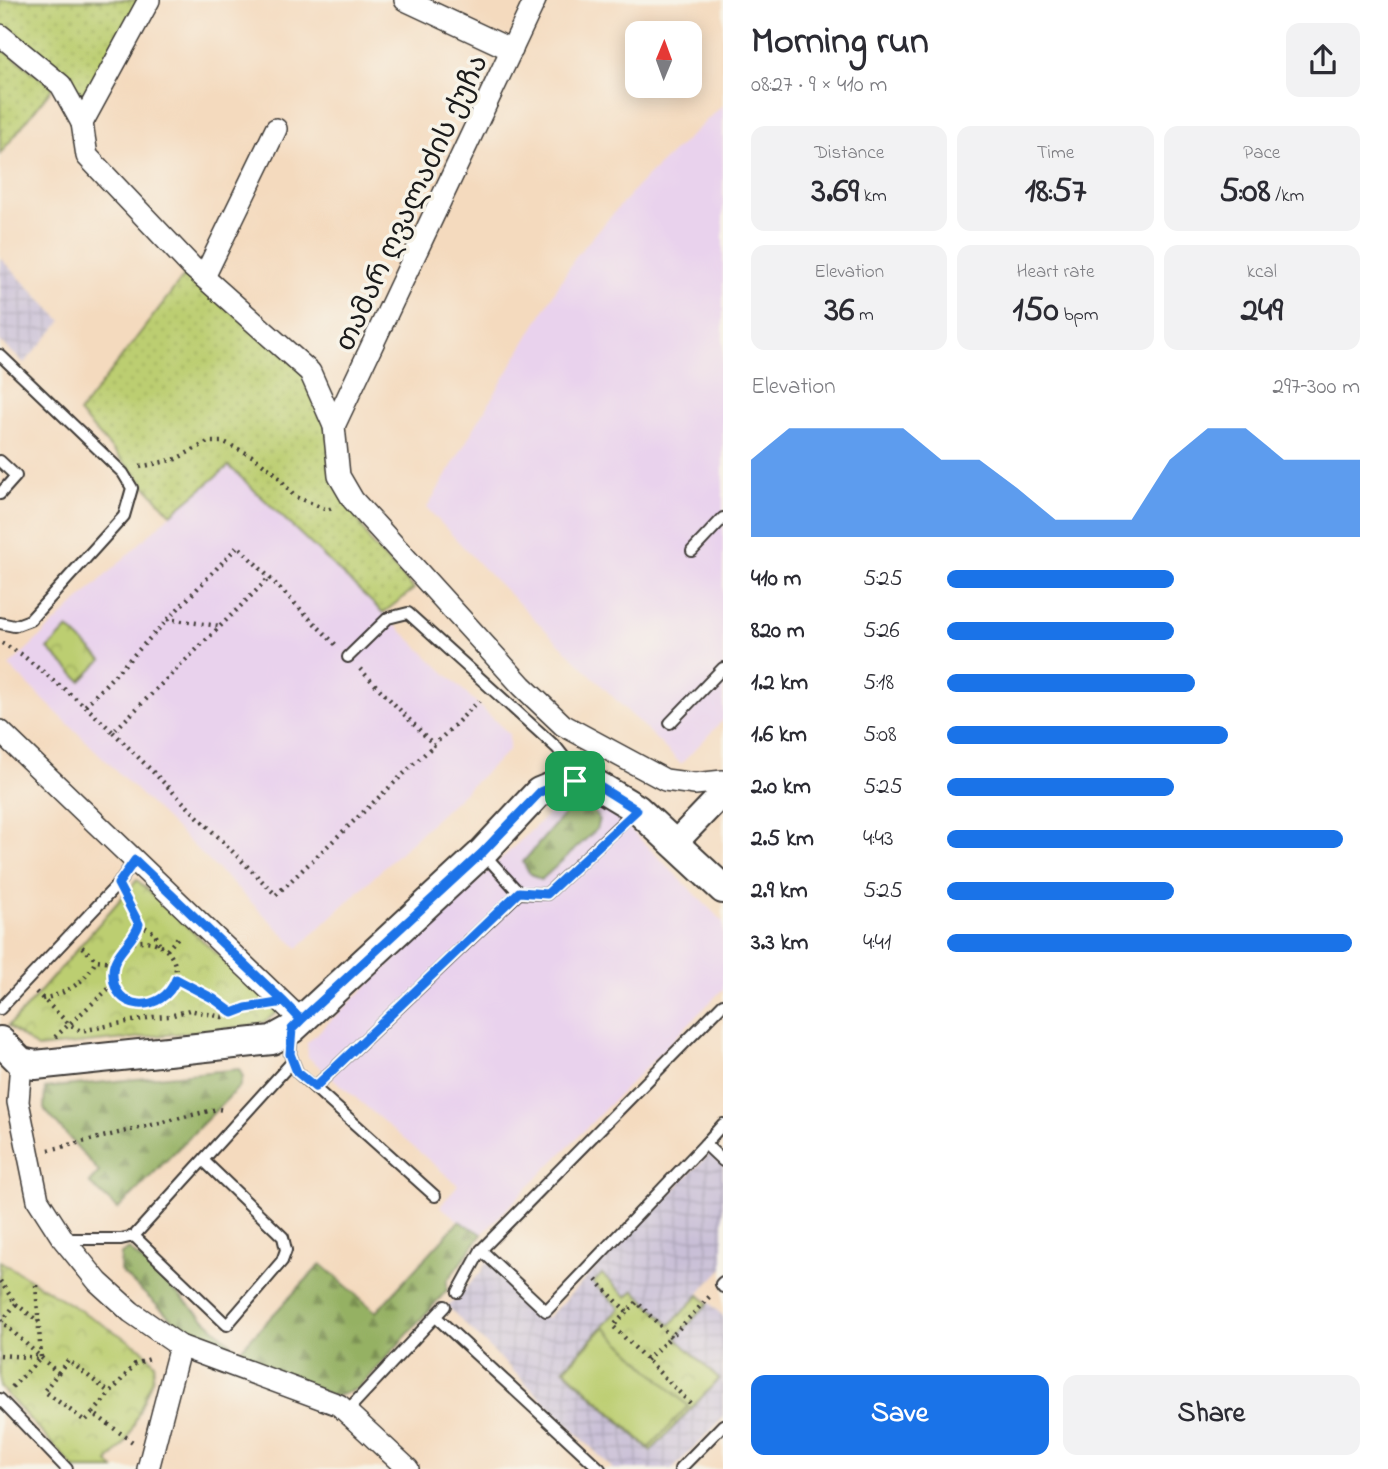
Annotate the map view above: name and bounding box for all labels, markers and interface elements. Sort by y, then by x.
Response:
text: Morning run [751,15,929,71]
north arrow [625,21,702,98]
map controls [625,21,702,98]
button: share [1286,23,1360,97]
street label: თამარ ღვალაძის ქუჩა [326,48,500,359]
text: 08:27 · 9 × 410 m [751,69,887,102]
text: Distance [814,140,884,167]
text: Time [1037,140,1074,167]
text: Pace [1243,140,1280,167]
text: 3.69 [811,167,859,218]
text: 18:57 [1025,167,1086,218]
text: 5:08 [1219,167,1271,218]
text: km [859,183,887,210]
text: /km [1271,183,1304,210]
text: Elevation [814,259,884,286]
text: Heart rate [1017,259,1094,286]
text: kcal [1247,259,1277,286]
text: 36 [824,286,854,337]
text: 150 [1012,286,1059,337]
text: 249 [1241,286,1283,337]
text: m [854,302,874,329]
text: bpm [1059,302,1099,329]
text: Elevation [751,371,836,404]
text: 297–300 m [1273,371,1360,404]
text: 410 m [751,563,801,596]
text: 5:25 [863,563,903,596]
text: 820 m [751,615,805,648]
text: 5:26 [863,615,900,648]
text: 1.2 km [751,667,808,700]
text: 5:18 [863,667,894,700]
text: 1.6 km [751,719,807,752]
text: 5:08 [863,719,897,752]
pin [545,751,605,811]
icon: arrive [556,762,594,800]
text: 2.0 km [751,771,811,804]
text: 5:25 [863,771,903,804]
text: 2.5 km [751,823,814,856]
text: 4:43 [863,823,893,856]
text: 2.9 km [751,875,808,908]
text: 5:25 [863,875,903,908]
text: 3.3 km [751,927,808,960]
text: 4:41 [863,927,891,960]
button: Save [751,1375,1049,1455]
button: Share [1063,1375,1360,1455]

